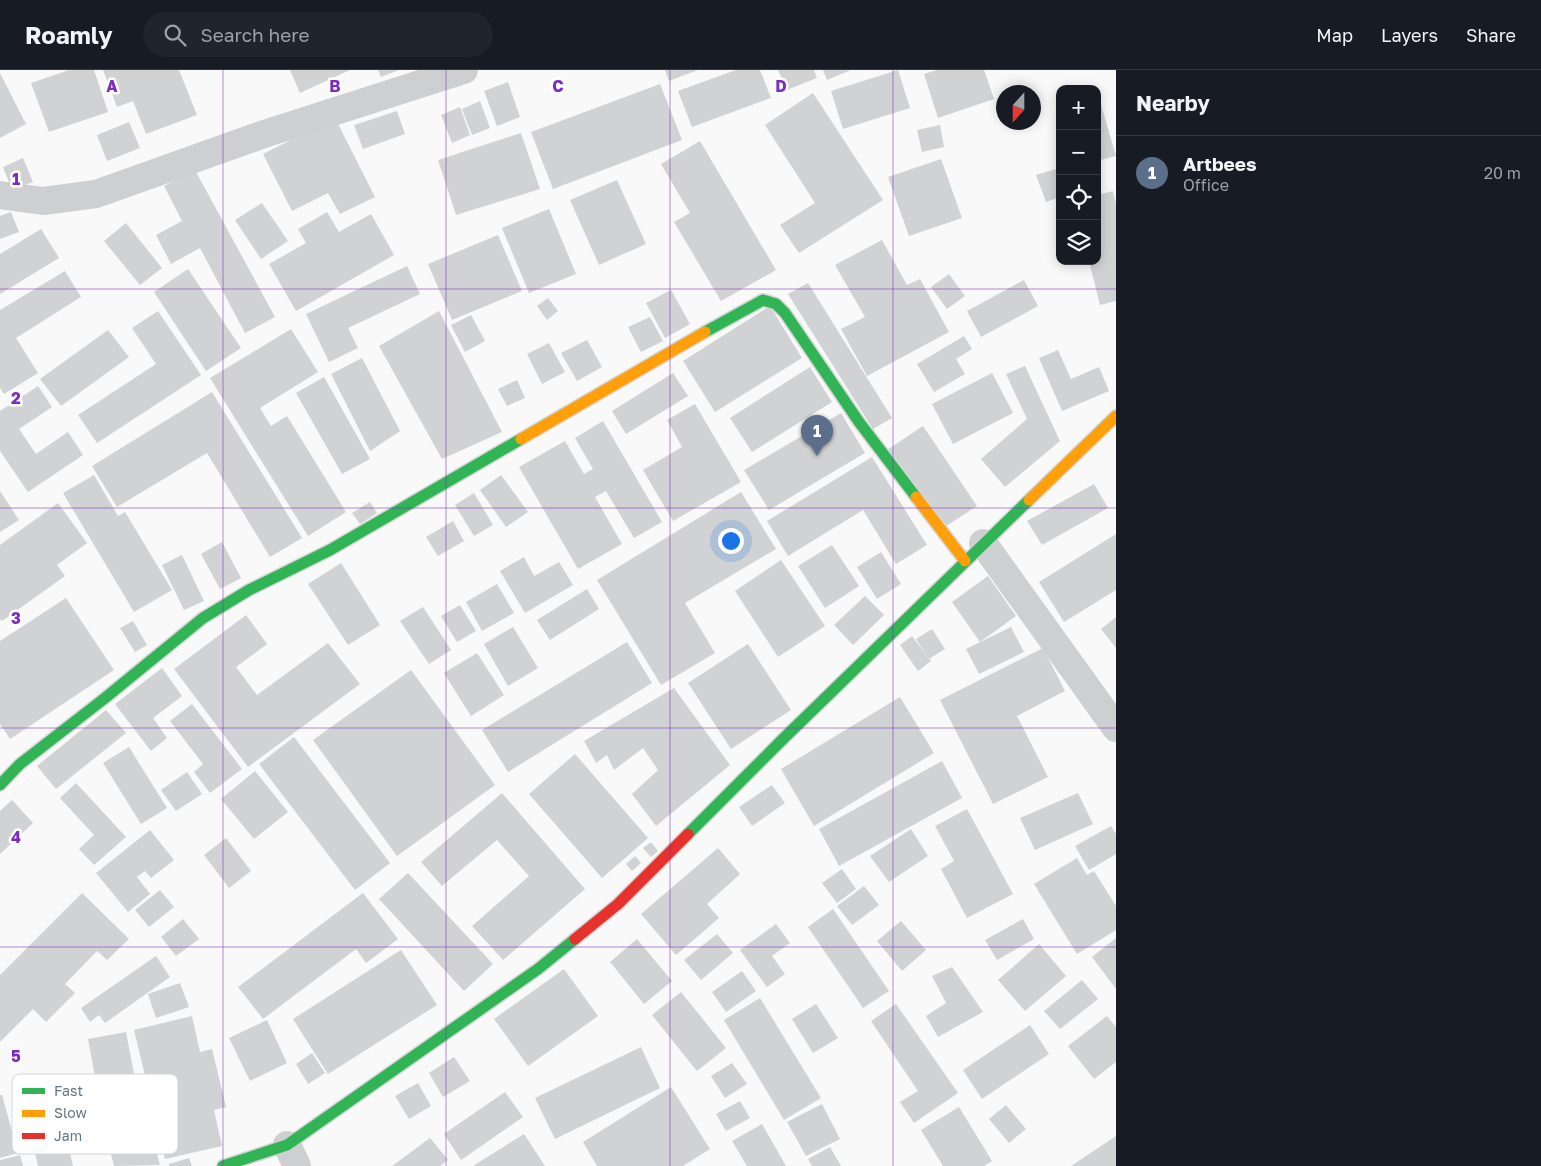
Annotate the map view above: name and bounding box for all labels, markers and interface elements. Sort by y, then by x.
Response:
search box [143,12,493,57]
text: Roamly [25,20,113,49]
icon: search [161,21,189,49]
text: Search here [201,23,309,46]
text: Map [1316,24,1353,46]
text: Layers [1381,24,1438,46]
text: Share [1466,24,1516,46]
text: A [106,76,118,96]
text: B [329,76,341,96]
text: C [552,76,564,96]
text: D [775,76,787,96]
north arrow [996,85,1041,130]
map controls [1056,85,1101,265]
button: + [1056,85,1101,130]
text: Nearby [1136,90,1210,116]
button: − [1056,130,1101,175]
text: Artbees [1183,152,1257,175]
text: 1 [1148,163,1156,183]
text: 20 m [1484,163,1521,183]
text: 1 [12,169,20,189]
button: locate [1056,175,1101,220]
text: Office [1183,175,1229,195]
button: layers [1056,220,1101,265]
text: 2 [11,388,21,408]
pin: 1 [801,415,833,456]
your location [718,528,744,554]
text: 3 [11,608,21,628]
text: 4 [11,827,21,847]
text: 5 [11,1046,21,1066]
legend [12,1074,178,1154]
text: Fast [54,1082,83,1099]
text: Slow [54,1104,87,1121]
text: Jam [54,1127,82,1144]

